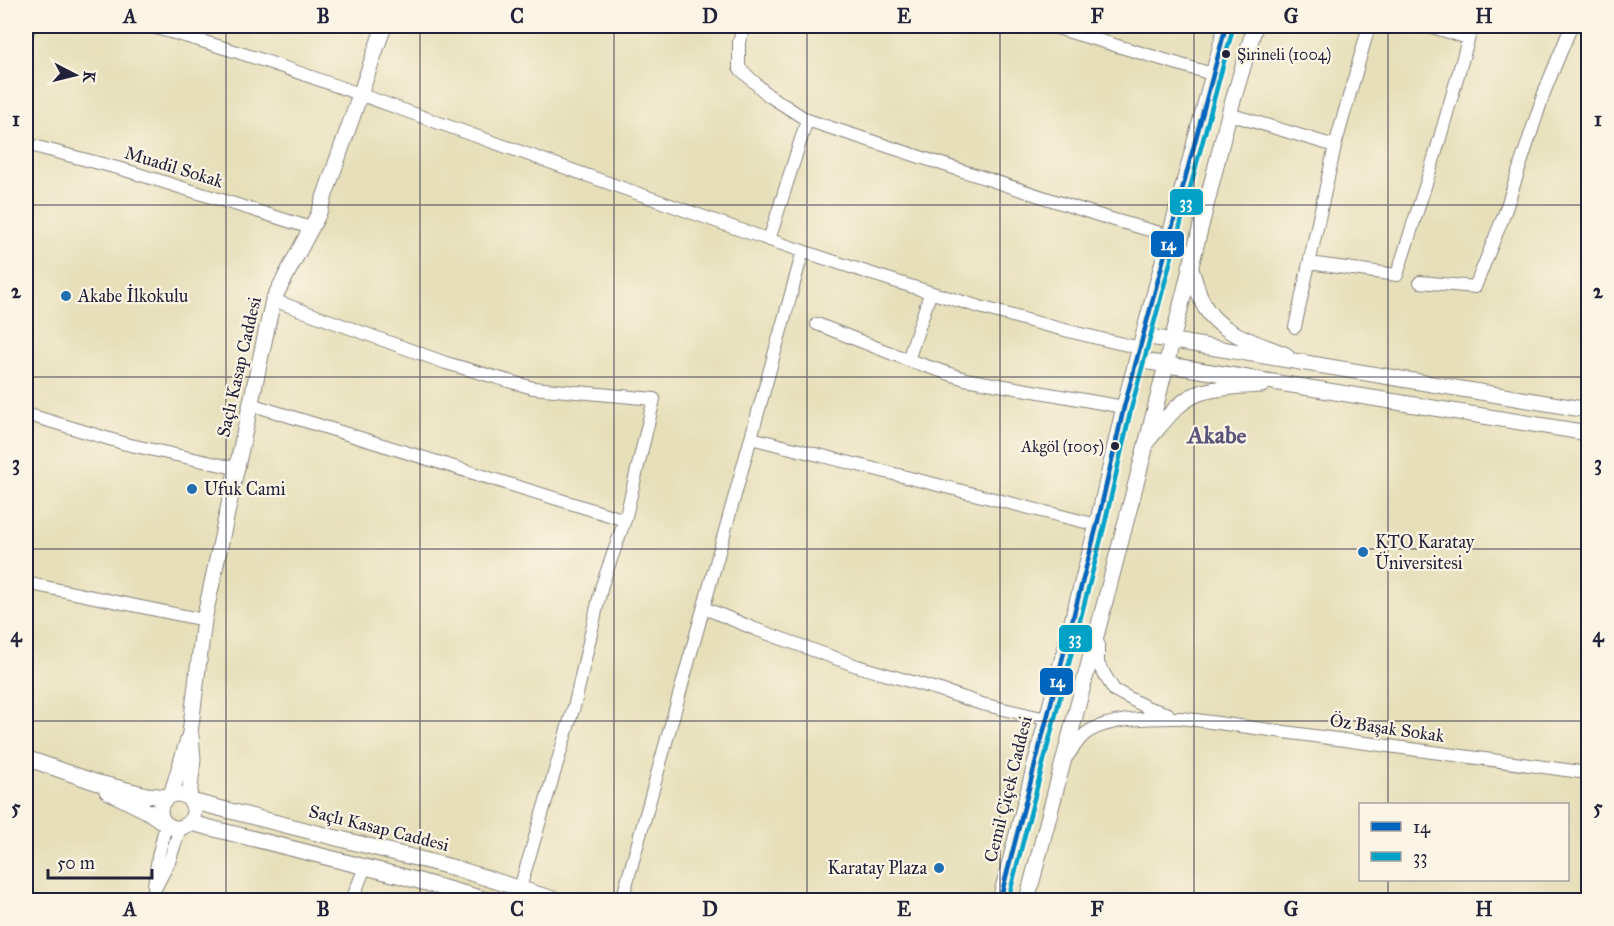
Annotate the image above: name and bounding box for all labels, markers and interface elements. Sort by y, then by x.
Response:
text: A [121,4,137,28]
text: B [316,4,330,28]
text: C [510,4,524,28]
text: D [702,4,718,28]
text: E [897,4,912,28]
text: F [1090,4,1104,28]
text: G [1284,4,1299,28]
text: H [1475,4,1493,28]
north arrow [45,45,105,105]
place label: Şirineli (1004) [1237,45,1331,65]
marker: Şirineli (1004) [1220,48,1232,60]
text: K [79,70,100,84]
text: 1 [12,107,20,131]
text: 1 [1594,107,1602,131]
street label: Muadil Sokak [122,142,227,193]
line badge: 33 [1169,188,1204,216]
text: 33 [1180,193,1192,213]
line badge: 14 [1150,230,1185,258]
text: 14 [1160,235,1177,255]
text: 2 [11,279,22,303]
text: 2 [1593,279,1604,303]
place label: Akabe İlkokulu [77,284,189,307]
marker: Akabe İlkokulu [59,289,73,303]
street label: Saçlı Kasap Caddesi [212,295,266,439]
district label: Akabe [1185,420,1247,450]
place label: Akgöl (1005) [1020,437,1104,457]
marker: Akgöl (1005) [1109,440,1121,452]
text: 3 [12,451,20,476]
text: 3 [1594,451,1602,476]
place label: Ufuk Cami [204,478,286,500]
marker: Ufuk Cami [185,482,199,496]
place label: KTO Karatay Üniversitesi [1375,531,1475,574]
marker: KTO Karatay Üniversitesi [1356,545,1370,559]
text: 4 [10,623,22,648]
text: 4 [1592,623,1604,648]
line badge: 33 [1058,624,1093,653]
text: 33 [1069,629,1081,649]
line badge: 14 [1039,667,1074,696]
text: 14 [1049,672,1066,692]
street label: Öz Başak Sokak [1328,708,1447,747]
street label: Cemil Çiçek Caddesi [979,714,1037,864]
text: 5 [11,795,21,819]
text: 5 [1593,795,1603,819]
street label: Saçlı Kasap Caddesi [307,800,451,856]
legend [1359,803,1569,881]
text: 14 [1413,816,1431,838]
scale bar [48,842,152,880]
text: 33 [1413,846,1427,868]
text: 50 m [57,852,95,874]
place label: Karatay Plaza [828,857,927,879]
marker: Karatay Plaza [932,861,946,875]
text: A [121,897,137,921]
text: B [316,897,330,921]
text: C [510,897,524,921]
text: D [702,897,718,921]
text: E [897,897,912,921]
text: F [1090,897,1104,921]
text: G [1284,897,1299,921]
text: H [1475,897,1493,921]

